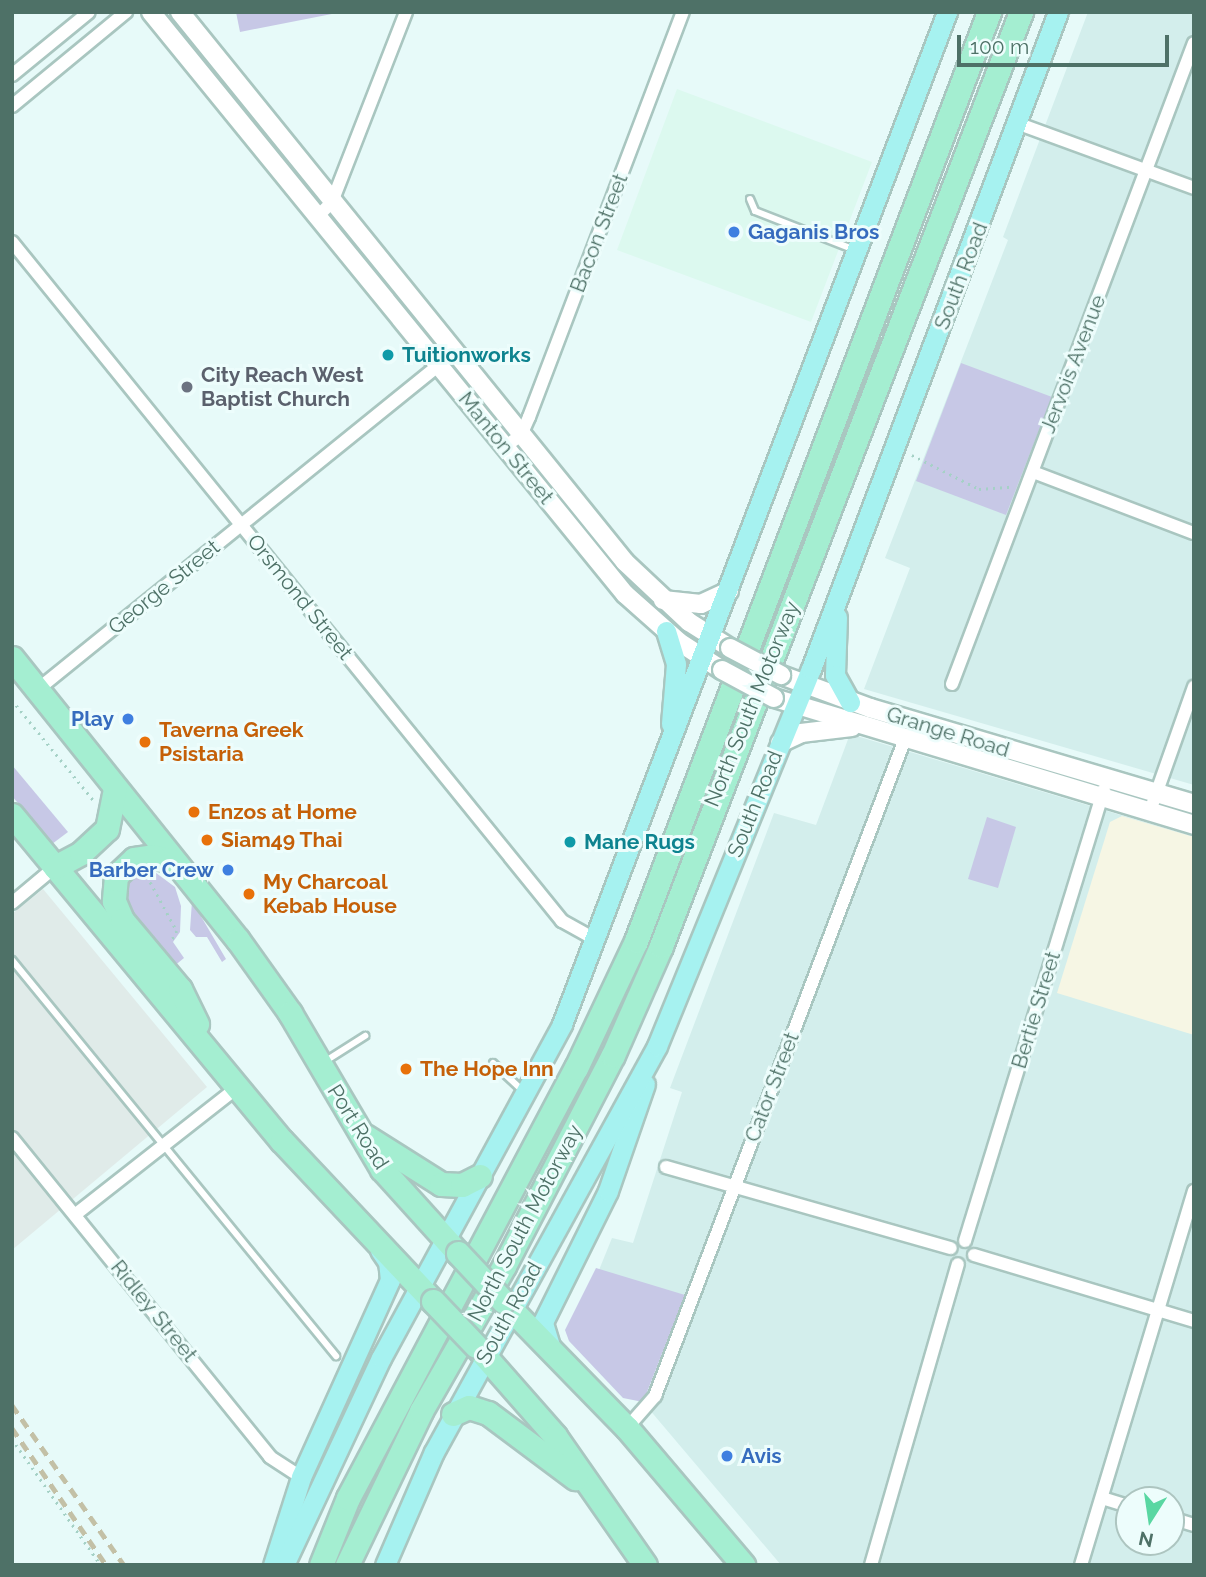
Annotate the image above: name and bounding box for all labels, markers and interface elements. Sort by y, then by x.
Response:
scale bar [961,21,1173,65]
text: 100 m [970,34,1029,59]
street label: Bacon Street [565,170,633,296]
place label: Gaganis Bros [748,219,879,245]
street label: South Road [929,219,993,333]
marker: Gaganis Bros [726,224,742,240]
street label: Jervois Avenue [1035,291,1111,437]
place label: Tuitionworks [402,342,531,368]
marker: Tuitionworks [380,347,396,363]
place label: City Reach West Baptist Church [201,362,365,412]
marker: City Reach West Baptist Church [179,379,195,395]
street label: Manton Street [453,387,559,509]
street label: Orsmond Street [242,529,358,665]
street label: George Street [103,534,225,640]
street label: North South Motorway [699,598,805,810]
street label: Grange Road [884,701,1012,763]
place label: Play [71,706,114,732]
marker: Play [120,711,136,727]
place label: Taverna Greek Psistaria [159,717,304,767]
marker: Taverna Greek Psistaria [137,734,153,750]
street label: South Road [722,747,788,861]
place label: Enzos at Home [208,799,357,825]
marker: Enzos at Home [186,804,202,820]
place label: Siam49 Thai [221,827,343,853]
place label: Mane Rugs [584,829,695,855]
marker: Siam49 Thai [199,832,215,848]
marker: Mane Rugs [562,834,578,850]
place label: Barber Crew [88,857,214,883]
marker: Barber Crew [220,862,236,878]
place label: My Charcoal Kebab House [263,869,397,919]
marker: My Charcoal Kebab House [241,886,257,902]
street label: Bertie Street [1006,948,1066,1072]
street label: Cator Street [739,1028,805,1146]
place label: The Hope Inn [420,1056,554,1082]
marker: The Hope Inn [398,1061,414,1077]
street label: Port Road [322,1080,394,1174]
street label: North South Motorway [462,1120,588,1326]
street label: Ridley Street [105,1255,203,1367]
street label: South Road [471,1258,547,1368]
place label: Avis [741,1443,782,1469]
marker: Avis [719,1448,735,1464]
north arrow [1115,1486,1185,1556]
text: N [1137,1527,1155,1552]

